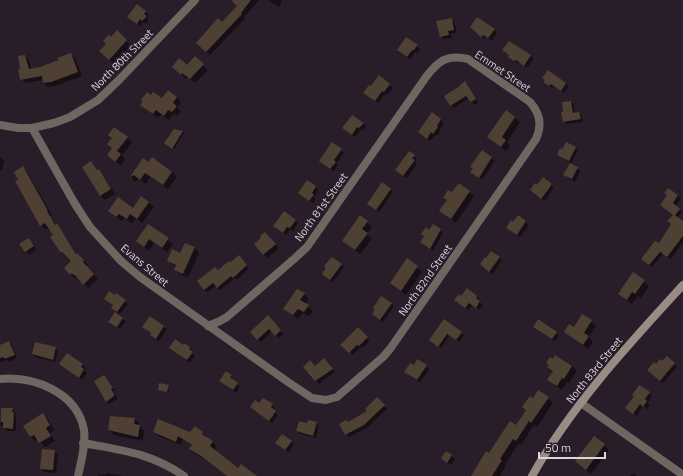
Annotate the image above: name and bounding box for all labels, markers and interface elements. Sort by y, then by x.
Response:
street label: North 80th Street [87,25,157,95]
street label: Emmet Street [472,46,534,96]
street label: North 81st Street [291,169,351,245]
street label: Evans Street [117,240,173,290]
street label: North 82nd Street [394,241,456,319]
street label: North 83rd Street [562,333,626,407]
scale bar [539,434,605,460]
text: 50 m [545,438,571,457]

